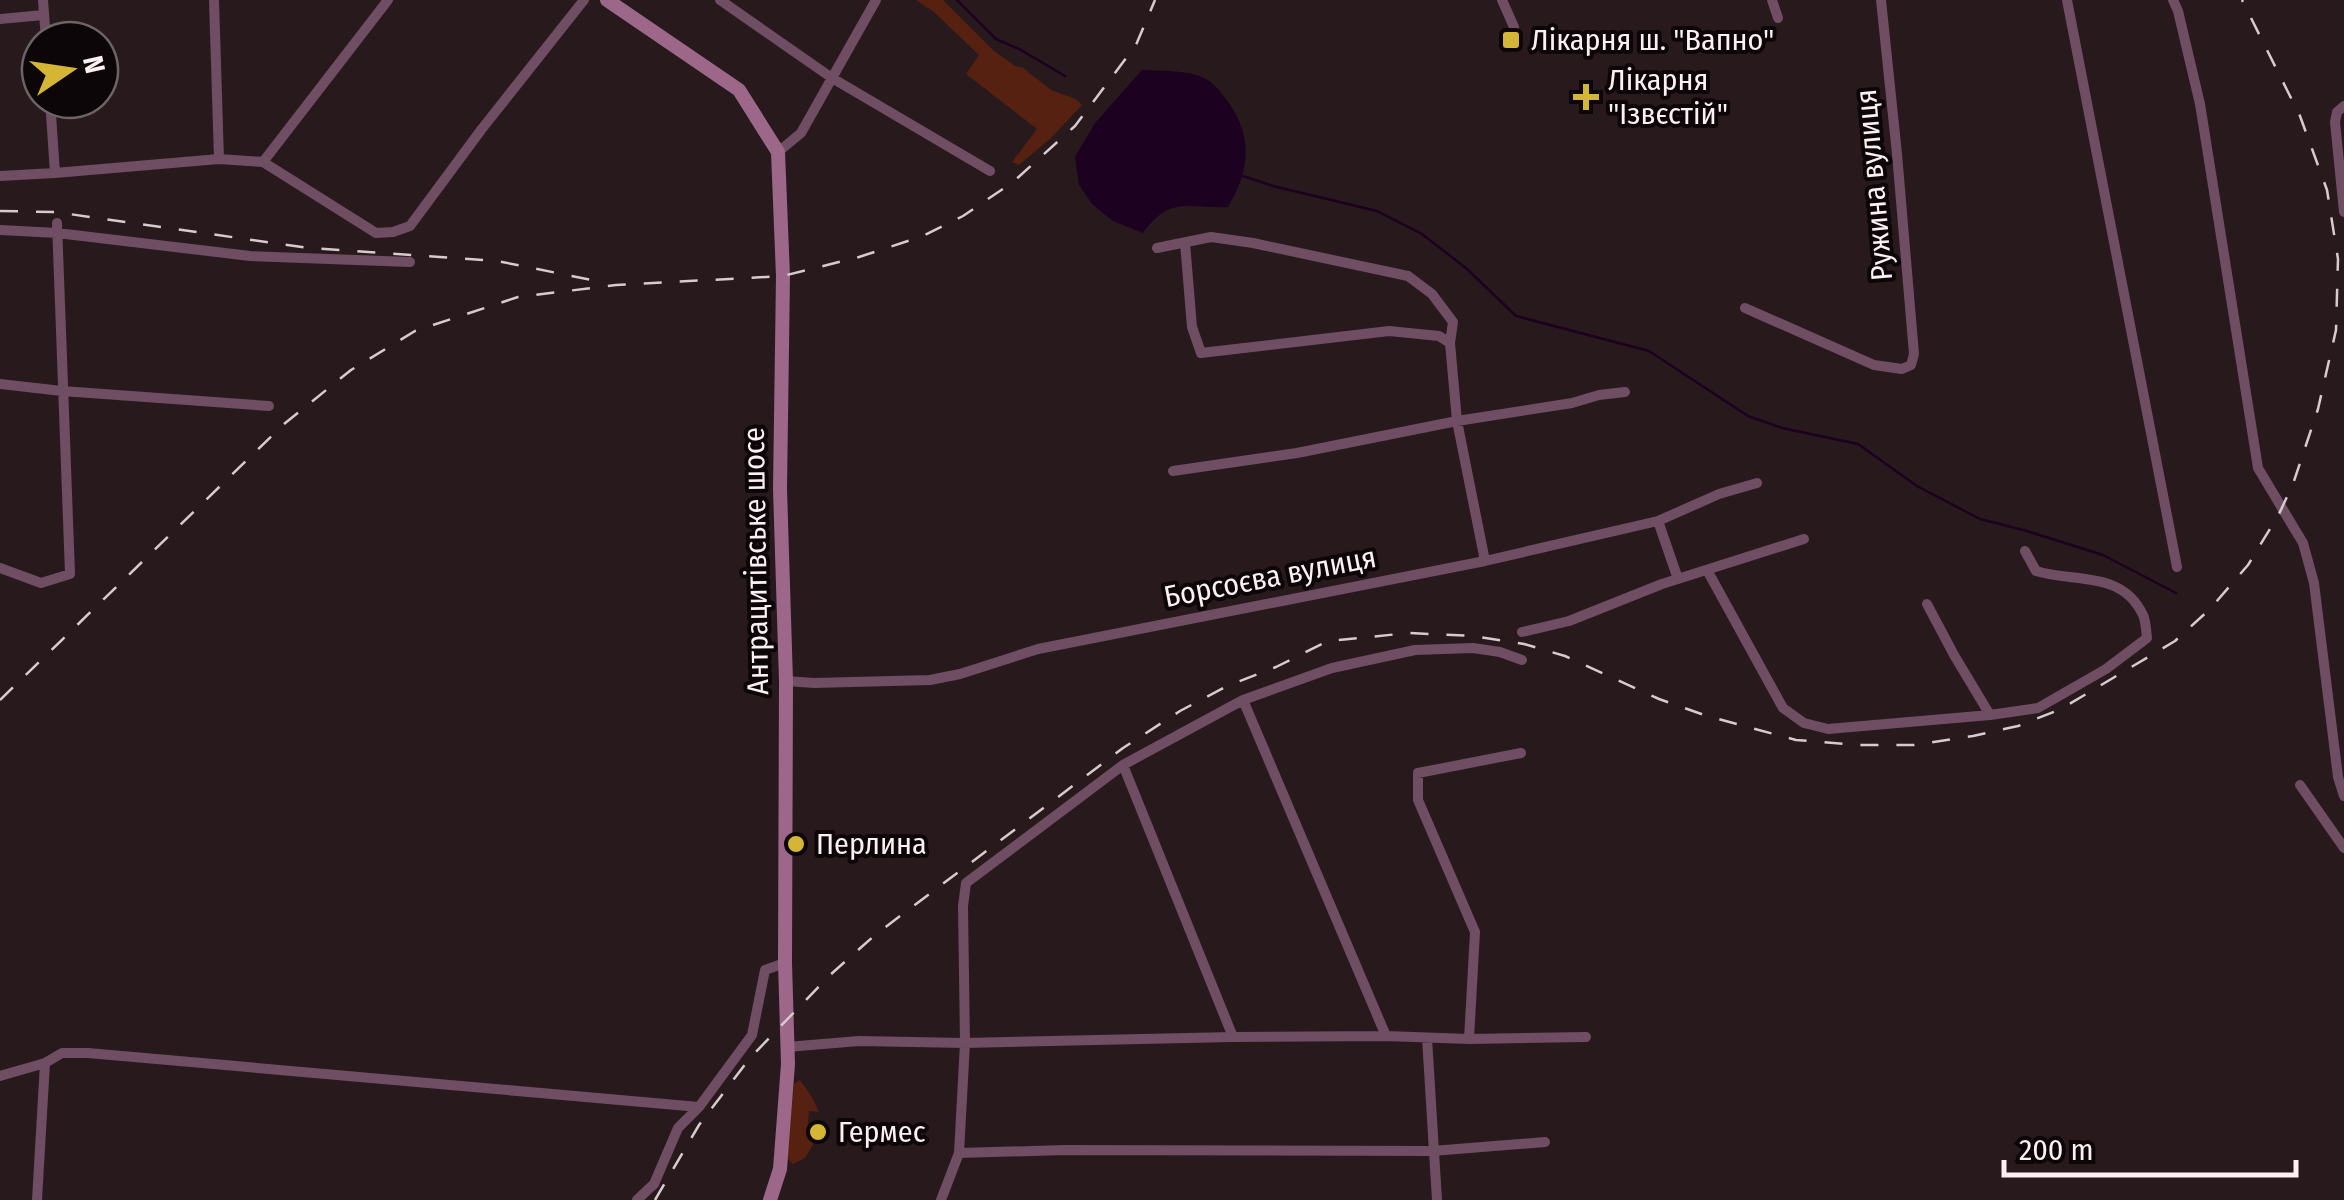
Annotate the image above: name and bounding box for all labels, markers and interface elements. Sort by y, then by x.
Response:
north arrow [20,20,120,120]
place label: Лікарня ш. "Вапно" [1531,22,1774,58]
marker: Лікарня ш. "Вапно" [1500,29,1522,51]
text: N [76,53,112,76]
place label: Лікарня "Ізвєстій" [1608,62,1728,132]
marker: Лікарня "Ізвєстій" [1573,84,1599,110]
street label: Ружина вулиця [1848,88,1900,282]
street label: Антрацитівське шосе [736,427,776,695]
street label: Борсоєва вулиця [1161,539,1379,615]
place label: Перлина [816,826,927,862]
marker: Перлина [785,833,807,855]
place label: Гермес [838,1114,926,1150]
scale bar [2004,1115,2296,1177]
marker: Гермес [807,1121,829,1143]
text: 200 m [2019,1132,2094,1168]

